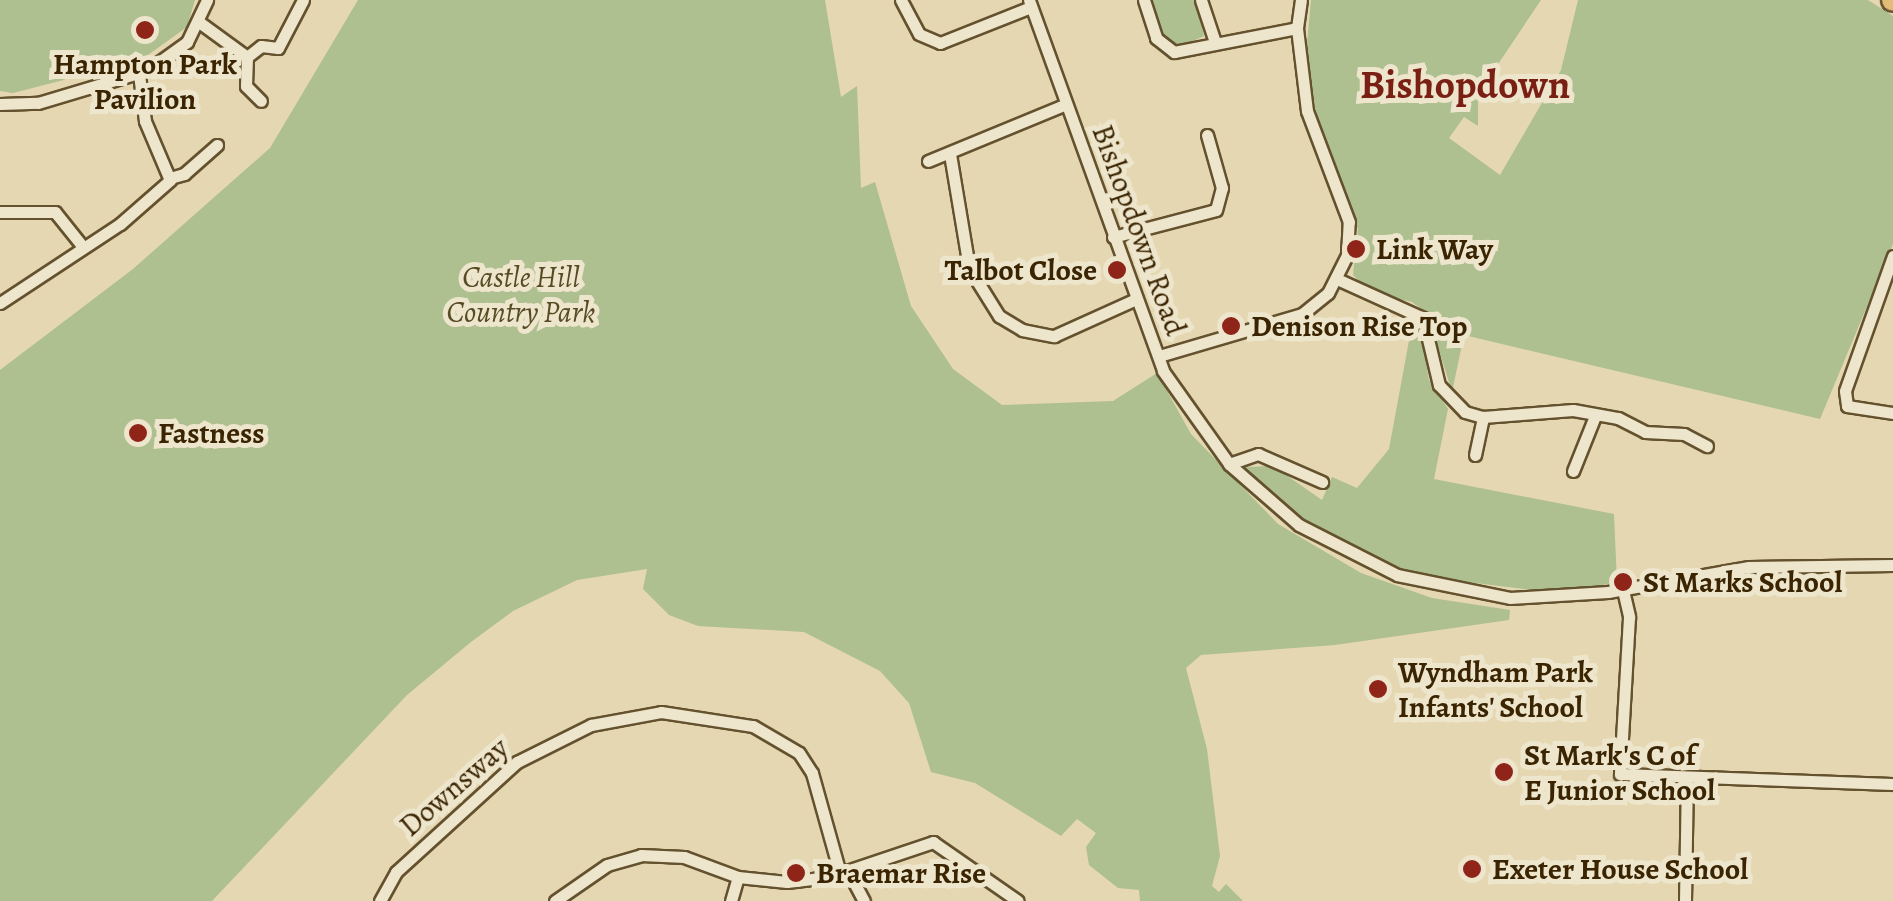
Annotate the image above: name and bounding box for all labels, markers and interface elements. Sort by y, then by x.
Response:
marker: Hampton Park Pavilion [134,19,156,41]
place label: Hampton Park Pavilion [53,46,237,116]
district label: Bishopdown [1360,61,1570,109]
street label: Bishopdown Road [1084,120,1194,340]
place label: Link Way [1376,231,1493,267]
marker: Link Way [1345,238,1367,260]
place label: Talbot Close [945,252,1097,288]
park label: Castle Hill Country Park [447,259,595,330]
marker: Talbot Close [1106,259,1128,281]
place label: Denison Rise Top [1251,308,1467,344]
marker: Denison Rise Top [1220,315,1242,337]
place label: Fastness [158,415,265,451]
marker: Fastness [127,422,149,444]
place label: St Marks School [1643,564,1842,600]
marker: St Marks School [1612,571,1634,593]
place label: Wyndham Park Infants' School [1398,654,1593,724]
marker: Wyndham Park Infants' School [1367,678,1389,700]
street label: Downsway [392,730,516,844]
place label: St Mark's C of E Junior School [1524,737,1715,808]
marker: St Mark's C of E Junior School [1493,761,1515,783]
place label: Exeter House School [1492,851,1748,887]
place label: Braemar Rise [816,855,986,891]
marker: Exeter House School [1461,858,1483,880]
marker: Braemar Rise [785,862,807,884]

